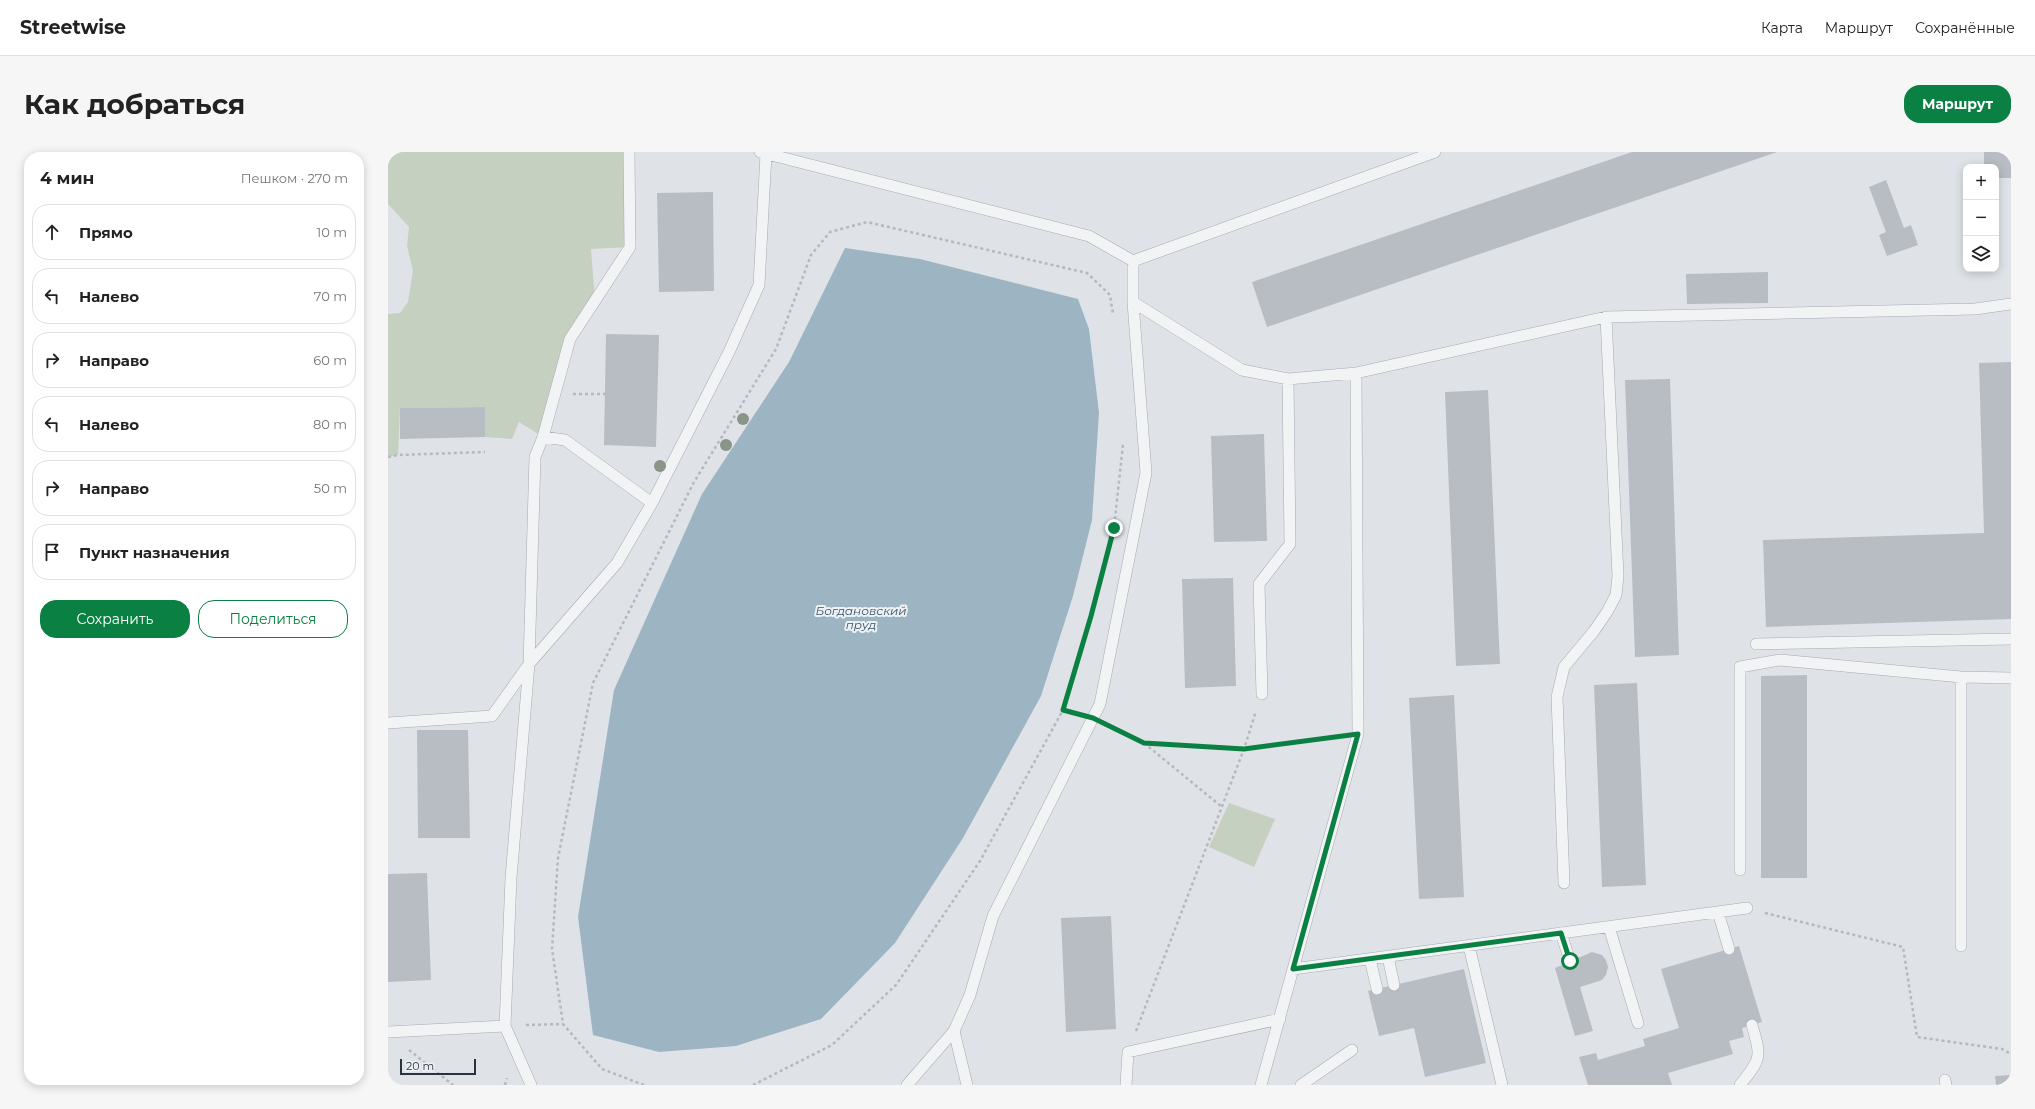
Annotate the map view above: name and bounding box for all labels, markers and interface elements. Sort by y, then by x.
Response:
text: Streetwise [20,16,126,39]
text: Карта [1761,19,1803,37]
text: Маршрут [1825,19,1893,37]
text: Сохранённые [1915,19,2015,37]
button: Маршрут [1904,85,2011,123]
text: Как добраться [24,87,245,121]
map controls [1963,164,1999,272]
button: + [1963,164,1999,200]
text: 4 мин [40,168,94,188]
text: Пешком · 270 m [241,170,348,186]
button: − [1963,200,1999,236]
icon: ahead [41,221,63,243]
text: Прямо [79,223,133,242]
text: 10 m [317,224,347,240]
button: layers [1963,236,1999,272]
icon: left [41,285,63,307]
text: Налево [79,287,139,306]
text: 70 m [314,288,347,304]
icon: right [41,349,63,371]
text: Направо [79,351,149,370]
text: 60 m [313,352,347,368]
icon: left [41,413,63,435]
text: Налево [79,415,139,434]
text: 80 m [313,416,347,432]
icon: right [41,477,63,499]
text: Направо [79,479,149,498]
text: 50 m [314,480,347,496]
route end [1105,519,1123,537]
icon: arrive [41,541,63,563]
text: Пункт назначения [79,543,230,562]
button: Сохранить [40,600,190,638]
button: Поделиться [198,600,348,638]
water label: Богдановский пруд [815,603,907,632]
route start [1561,952,1579,970]
scale bar [400,1057,476,1076]
text: 20 m [406,1059,434,1073]

